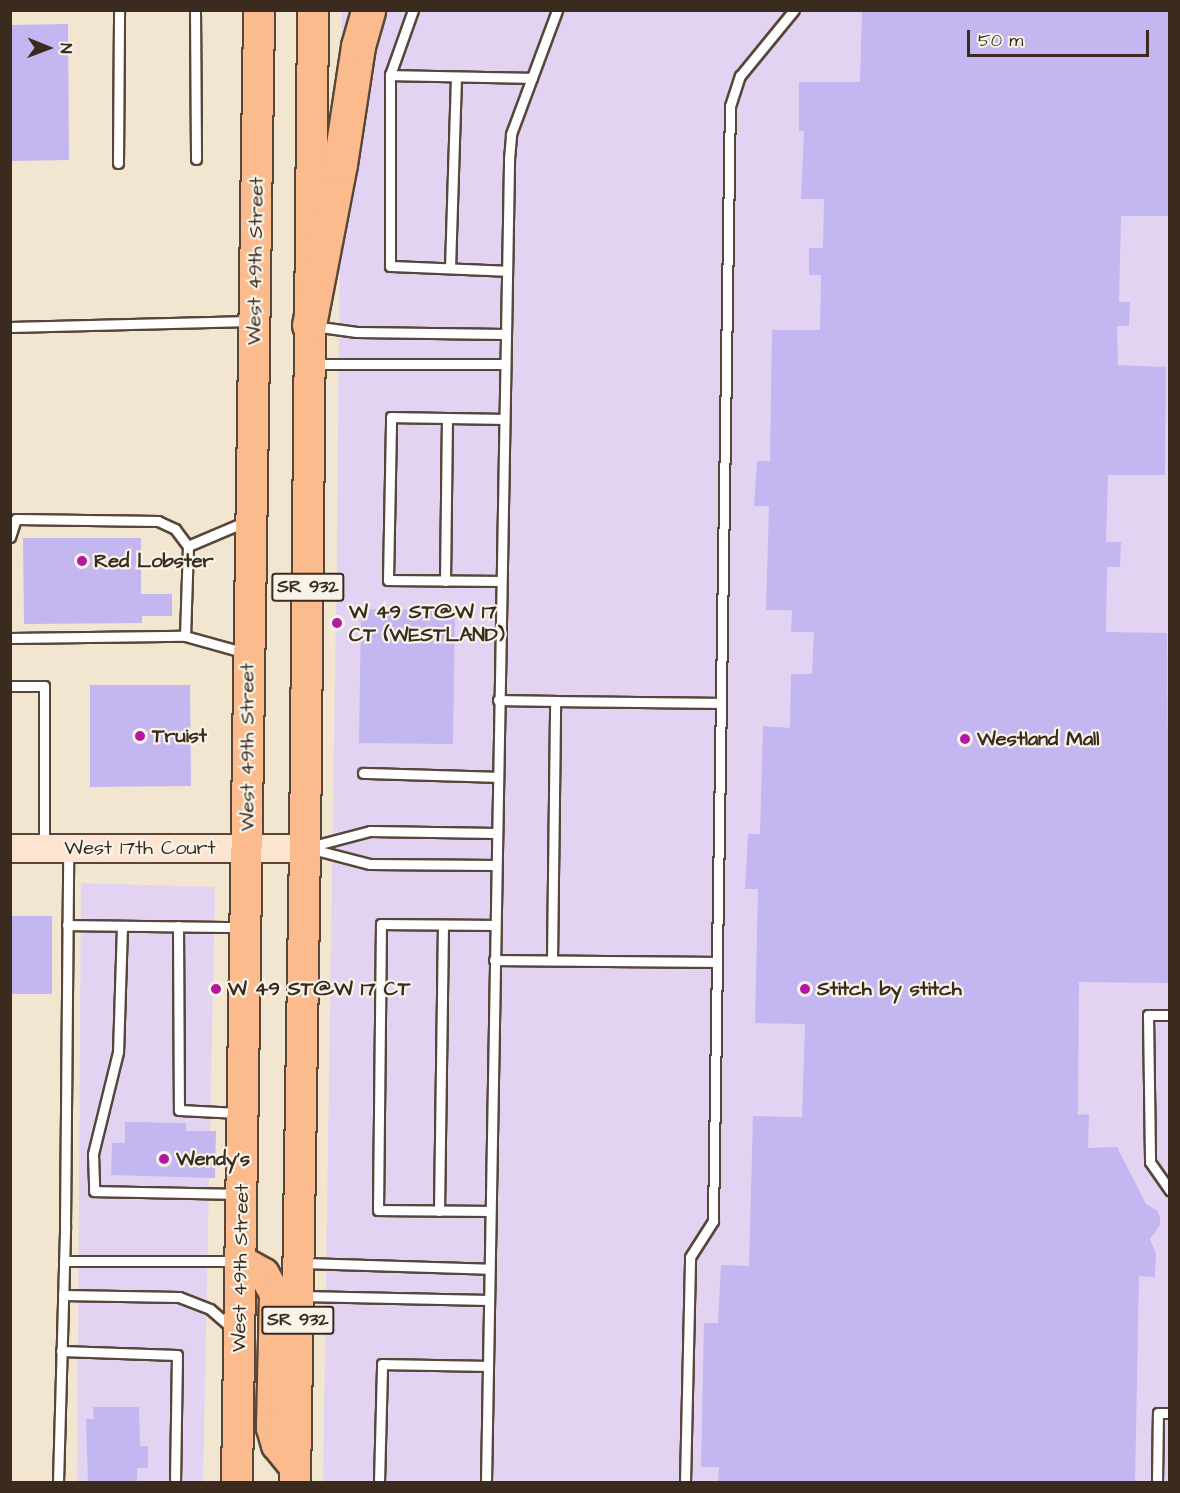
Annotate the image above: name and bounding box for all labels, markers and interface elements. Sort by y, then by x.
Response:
north arrow [18,18,78,78]
scale bar [970,18,1152,56]
text: 50 m [978,28,1023,53]
text: N [55,43,77,54]
street label: West 49th Street [243,177,269,345]
place label: Red Lobster [94,549,214,573]
marker: Red Lobster [75,554,89,568]
road number: SR 932 [270,572,346,602]
place label: W 49 ST@W 17 CT (WESTLAND) [349,600,505,647]
marker: W 49 ST@W 17 CT (WESTLAND) [330,616,344,630]
street label: West 49th Street [236,663,260,831]
place label: Truist [152,724,207,748]
place label: Westland Mall [977,727,1099,751]
marker: Truist [133,729,147,743]
marker: Westland Mall [958,732,972,746]
street label: West 17th Court [64,836,216,860]
place label: W 49 ST@W 17 CT [228,977,410,1001]
place label: Stitch by stitch [817,977,962,1001]
marker: W 49 ST@W 17 CT [209,982,223,996]
marker: Stitch by stitch [798,982,812,996]
place label: Wendy's [176,1147,250,1171]
marker: Wendy's [157,1152,171,1166]
street label: West 49th Street [228,1184,254,1352]
road number: SR 932 [260,1305,336,1335]

